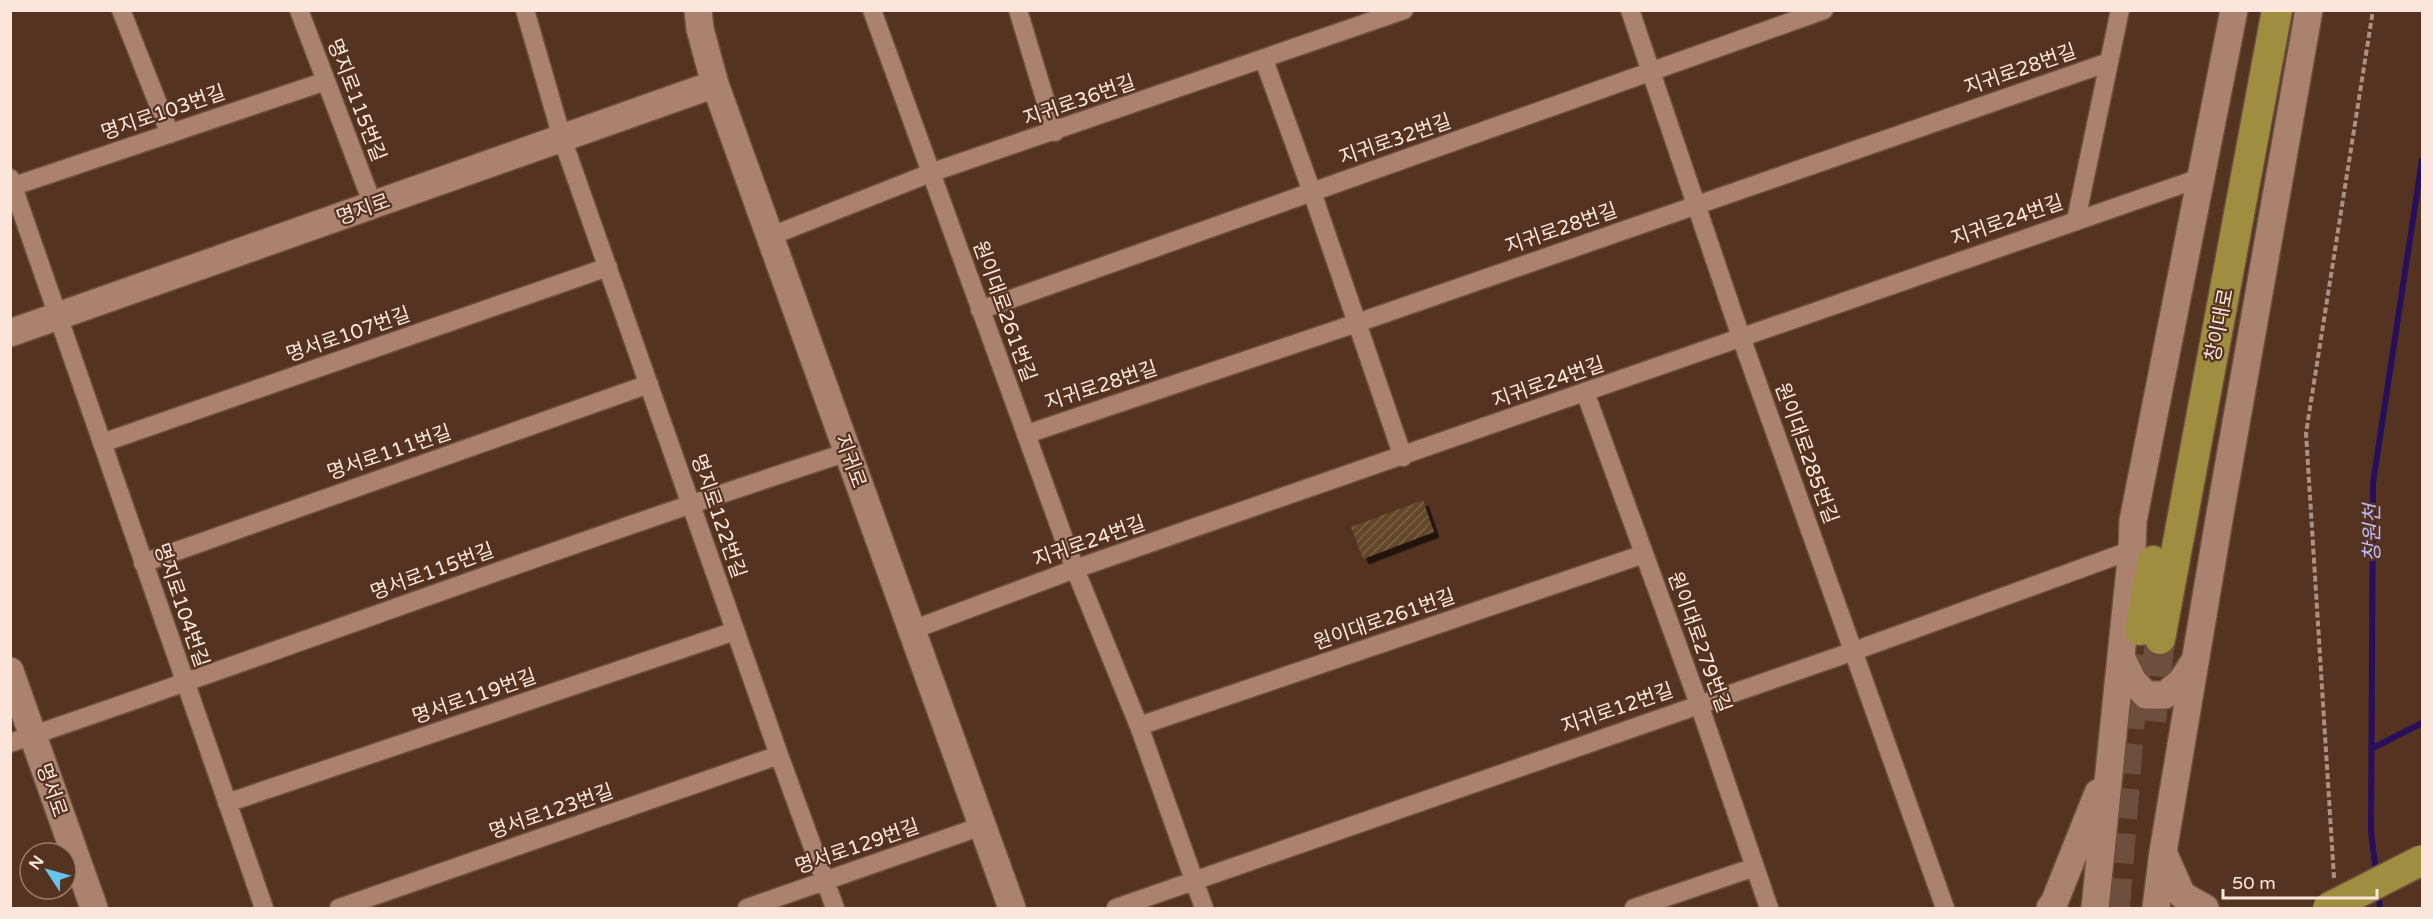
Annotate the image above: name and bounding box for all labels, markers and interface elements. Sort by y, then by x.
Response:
street label: 명지로115번길 [322,36,391,165]
street label: 지귀로28번길 [1961,40,2080,100]
street label: 지귀로36번길 [1020,71,1139,131]
street label: 명지로103번길 [98,80,229,145]
street label: 지귀로32번길 [1336,110,1455,170]
street label: 명지로 [333,189,393,231]
street label: 지귀로24번길 [1948,191,2067,251]
street label: 지귀로28번길 [1502,199,1621,259]
street label: 원이대로261번길 [967,238,1041,385]
street label: 창이대로 [2201,287,2239,364]
street label: 명서로107번길 [283,302,414,367]
street label: 지귀로24번길 [1489,353,1608,413]
street label: 지귀로28번길 [1042,356,1161,415]
street label: 원이대로285번길 [1769,380,1843,527]
street label: 명서로111번길 [324,420,455,485]
street label: 지귀로 [829,431,871,491]
street label: 명지로122번길 [686,451,751,582]
water label: 창원천 [2360,501,2385,562]
street label: 지귀로24번길 [1030,512,1149,572]
street label: 명서로115번길 [367,538,497,605]
street label: 명지로104번길 [149,540,214,671]
street label: 원이대로279번길 [1662,569,1736,716]
street label: 원이대로261번길 [1310,584,1458,655]
street label: 명서로119번길 [409,664,540,729]
street label: 지귀로12번길 [1558,679,1677,739]
street label: 명서로 [31,760,71,820]
street label: 명서로123번길 [486,779,617,844]
street label: 명서로129번길 [792,814,923,879]
north arrow [18,841,78,901]
text: N [25,852,49,874]
scale bar [2223,862,2378,900]
text: 50 m [2232,872,2276,894]

